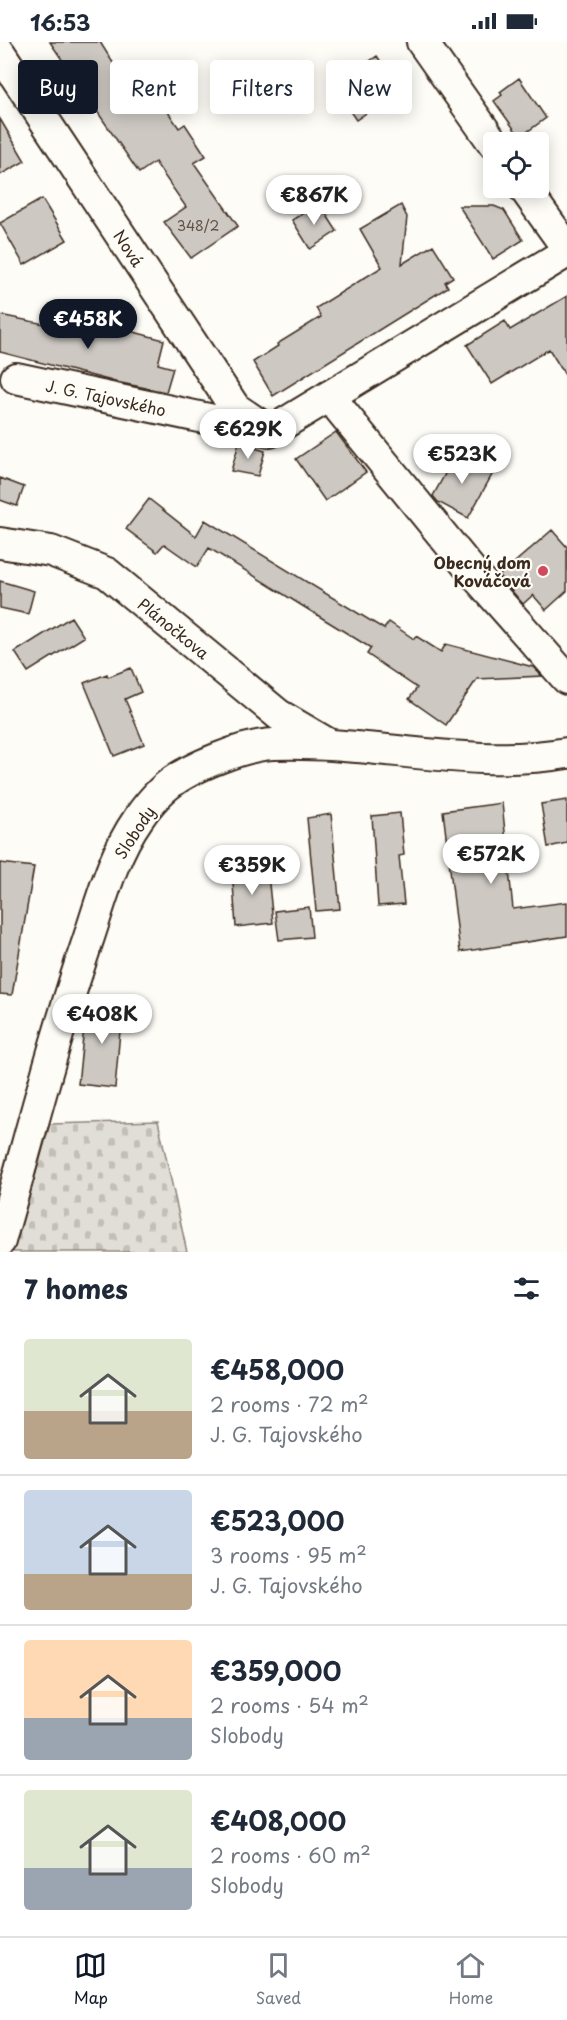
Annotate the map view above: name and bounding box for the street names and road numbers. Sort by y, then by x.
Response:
street label: Nová [108,225,150,271]
street label: J. G. Tajovského [44,373,168,421]
street label: Plánočkova [133,592,215,664]
street label: Slobody [108,801,160,863]

